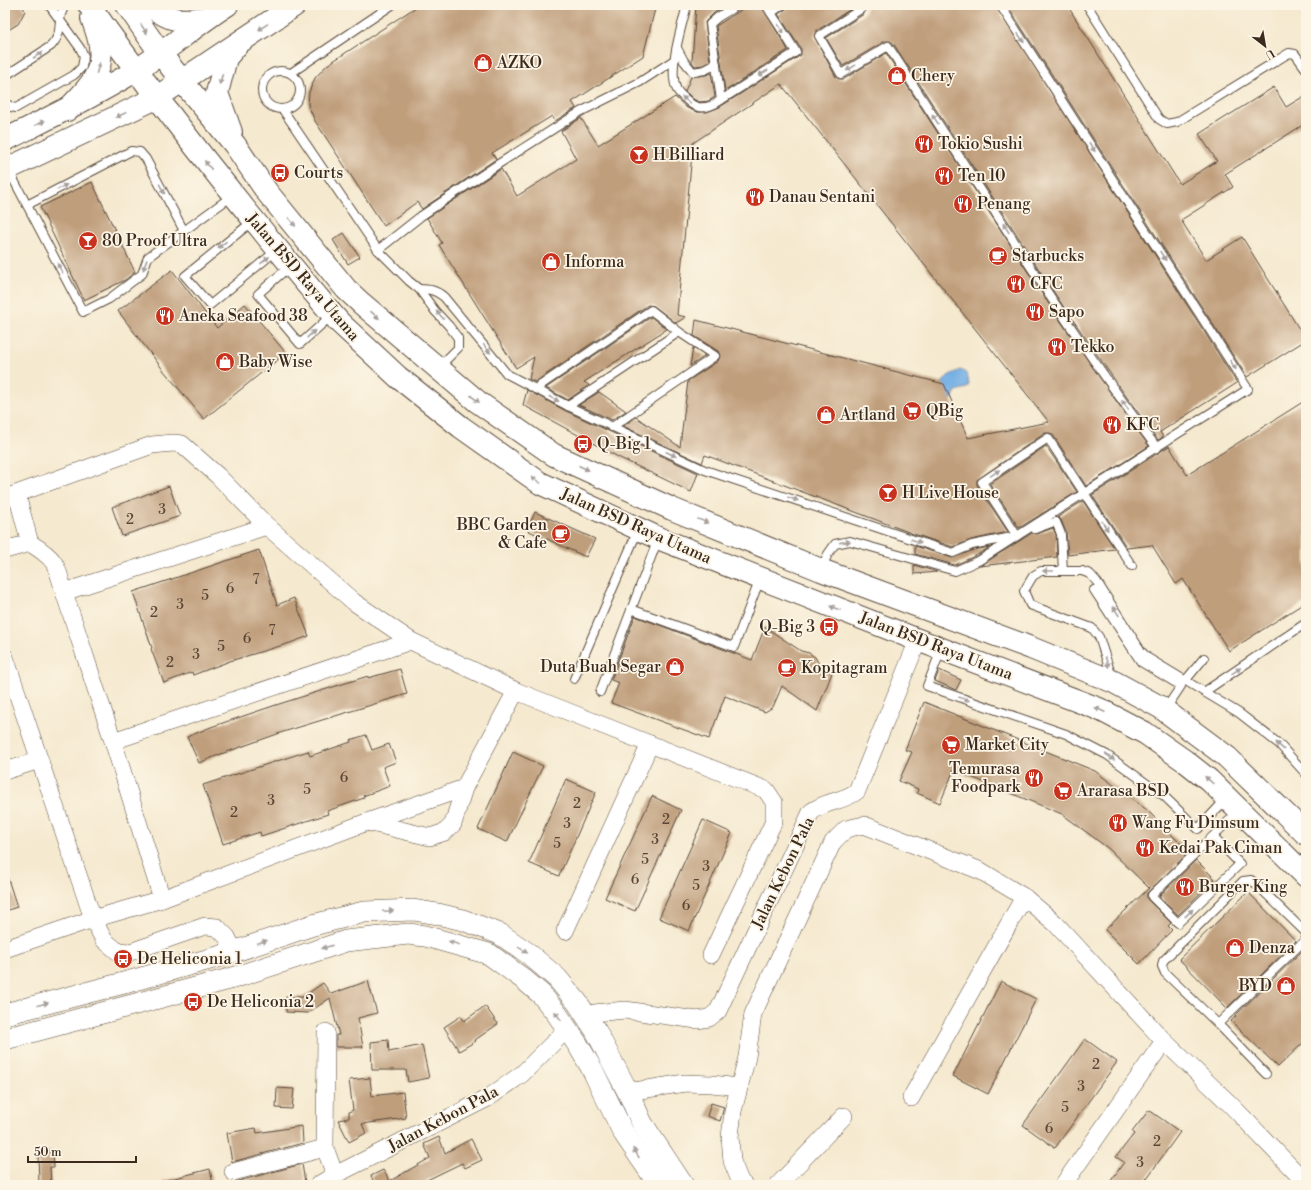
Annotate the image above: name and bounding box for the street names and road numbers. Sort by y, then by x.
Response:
street label: Jalan BSD Raya Utama [241,208,365,346]
street label: Jalan BSD Raya Utama [557,483,715,569]
street label: Jalan BSD Raya Utama [855,607,1016,685]
street label: Jalan Kebon Pala [747,813,819,933]
street label: Jalan Kebon Pala [383,1081,502,1157]

